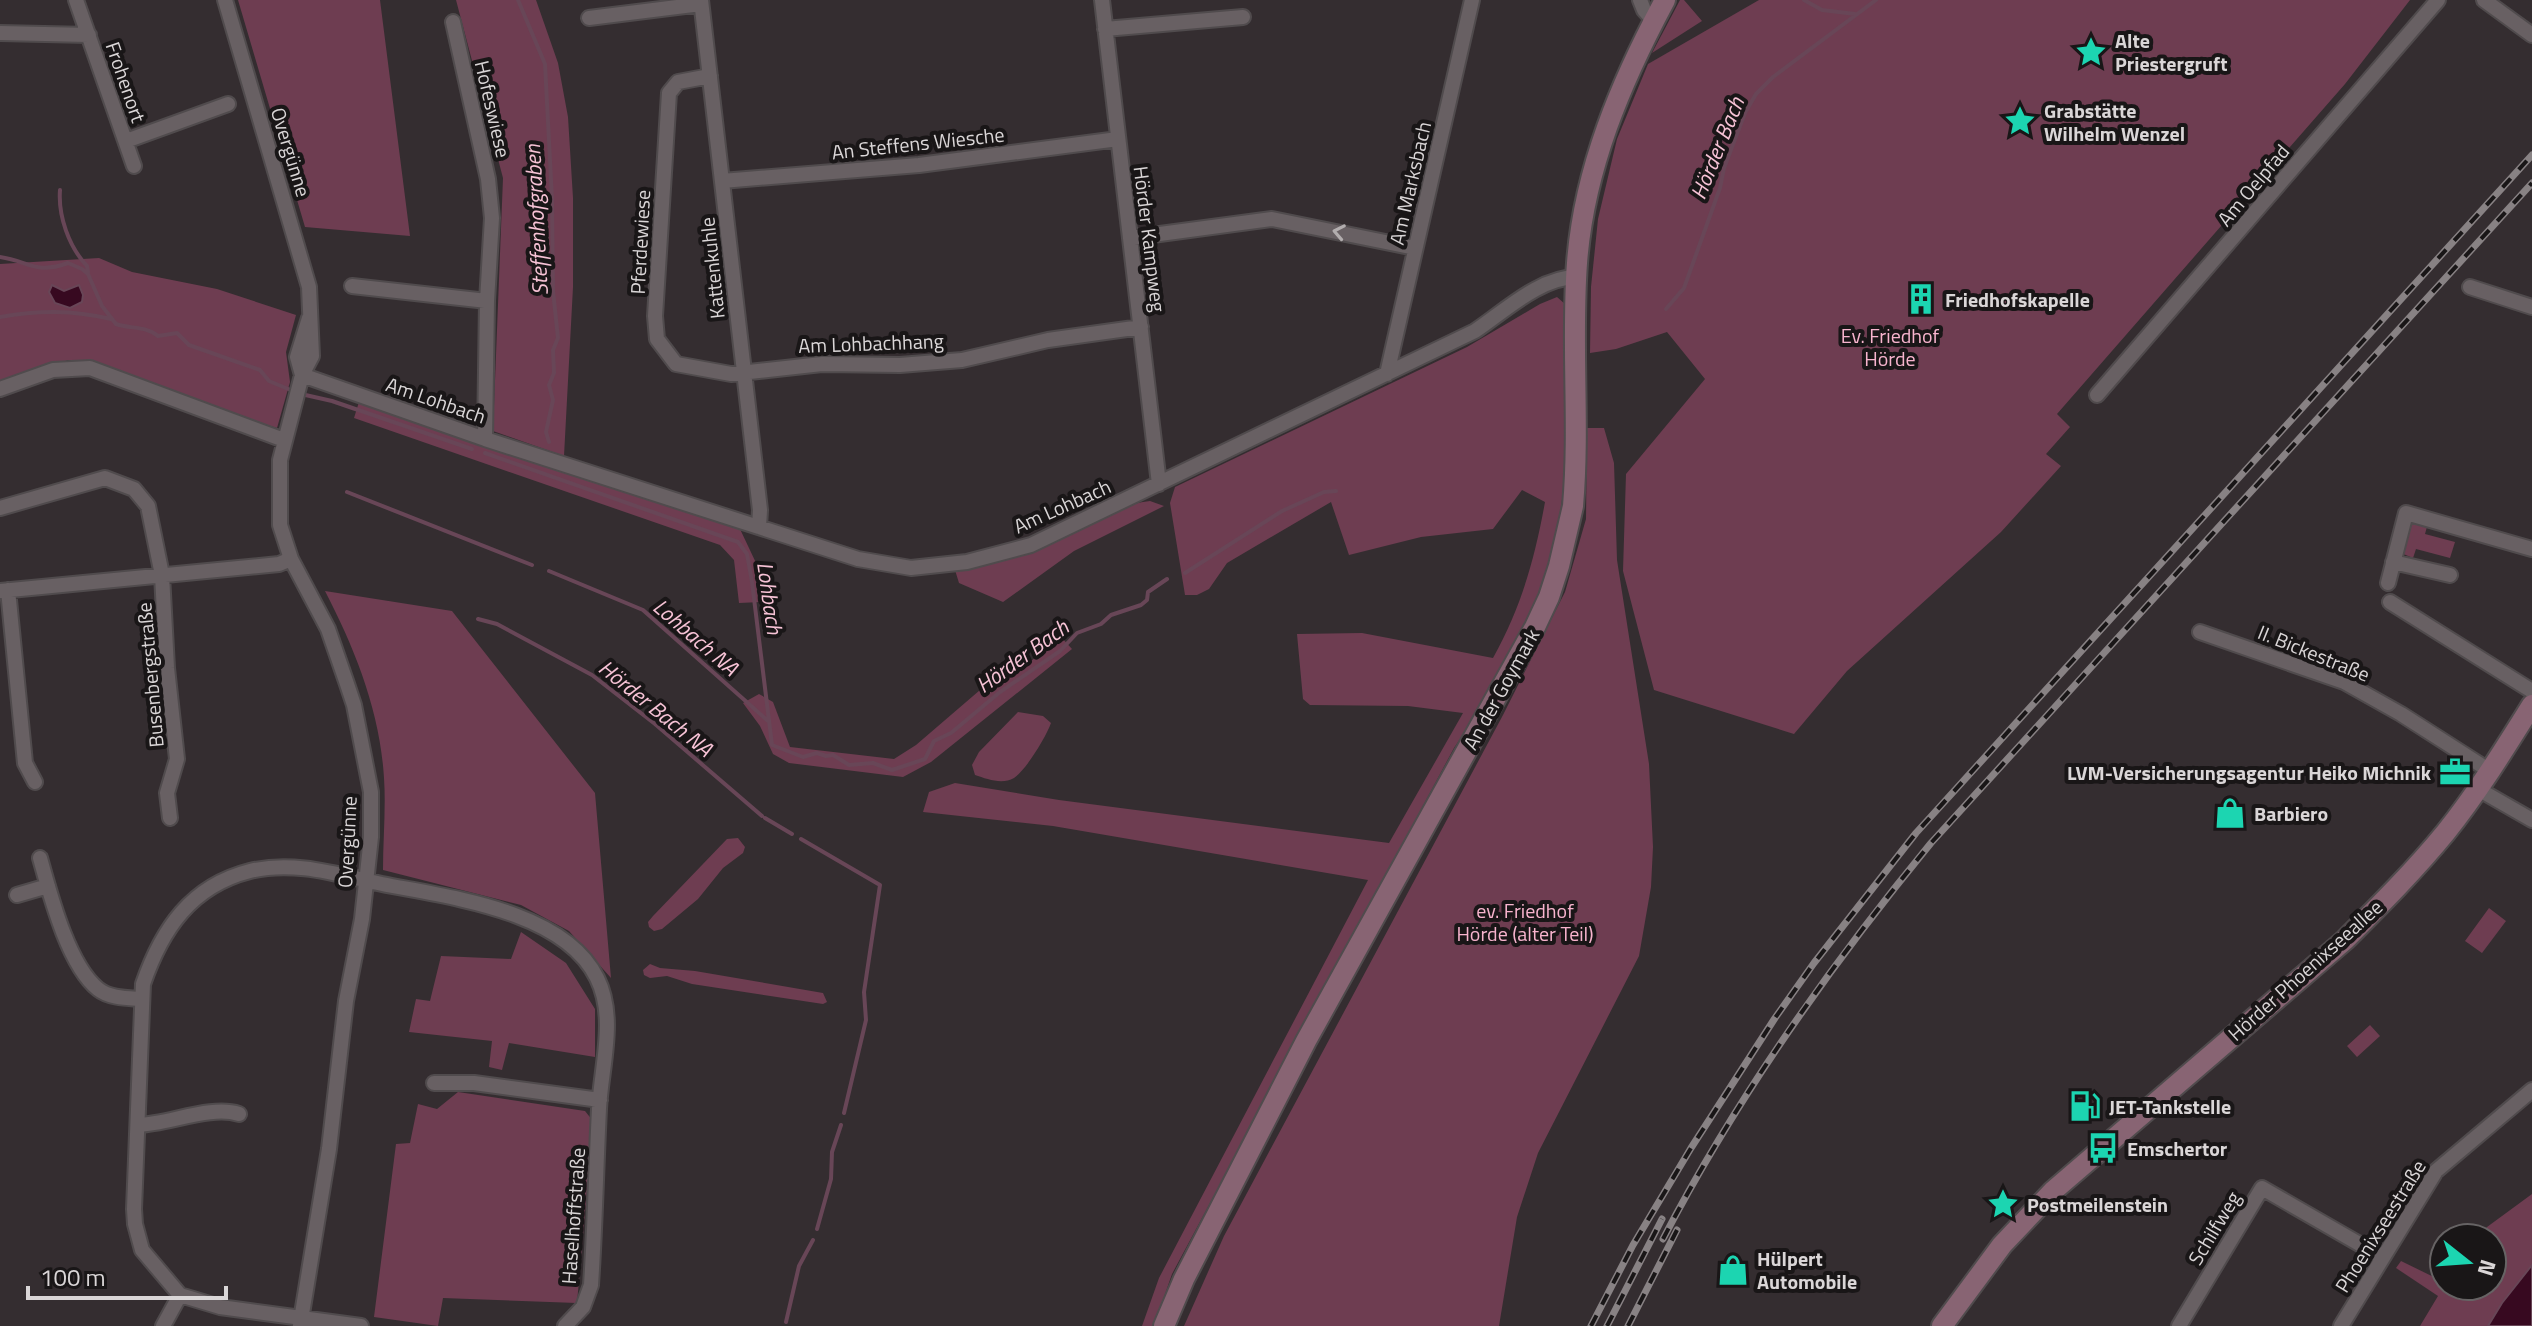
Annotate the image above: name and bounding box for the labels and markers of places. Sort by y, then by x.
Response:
place label: Alte Priestergruft [2115,25,2228,79]
place icon: Alte Priestergruft [2074,35,2108,69]
place label: Grabstätte Wilhelm Wenzel [2044,95,2185,149]
place icon: Grabstätte Wilhelm Wenzel [2003,104,2037,138]
building icon: Friedhofskapelle [1904,282,1938,316]
place label: Friedhofskapelle [1945,284,2090,315]
office icon: LVM-Versicherungsagentur Heiko Michnik [2438,755,2472,789]
place label: LVM-Versicherungsagentur Heiko Michnik [2067,757,2432,788]
shop icon: Barbiero [2213,796,2247,830]
place label: Barbiero [2254,798,2328,829]
fuel station icon: JET-Tankstelle [2068,1089,2102,1123]
place label: JET-Tankstelle [2109,1091,2231,1122]
bus stop icon: Emschertor [2086,1131,2120,1165]
place label: Emschertor [2127,1133,2228,1164]
place icon: Postmeilenstein [1986,1187,2020,1221]
place label: Postmeilenstein [2027,1189,2168,1220]
place label: Hülpert Automobile [1757,1243,1857,1297]
shop icon: Hülpert Automobile [1716,1253,1750,1287]

